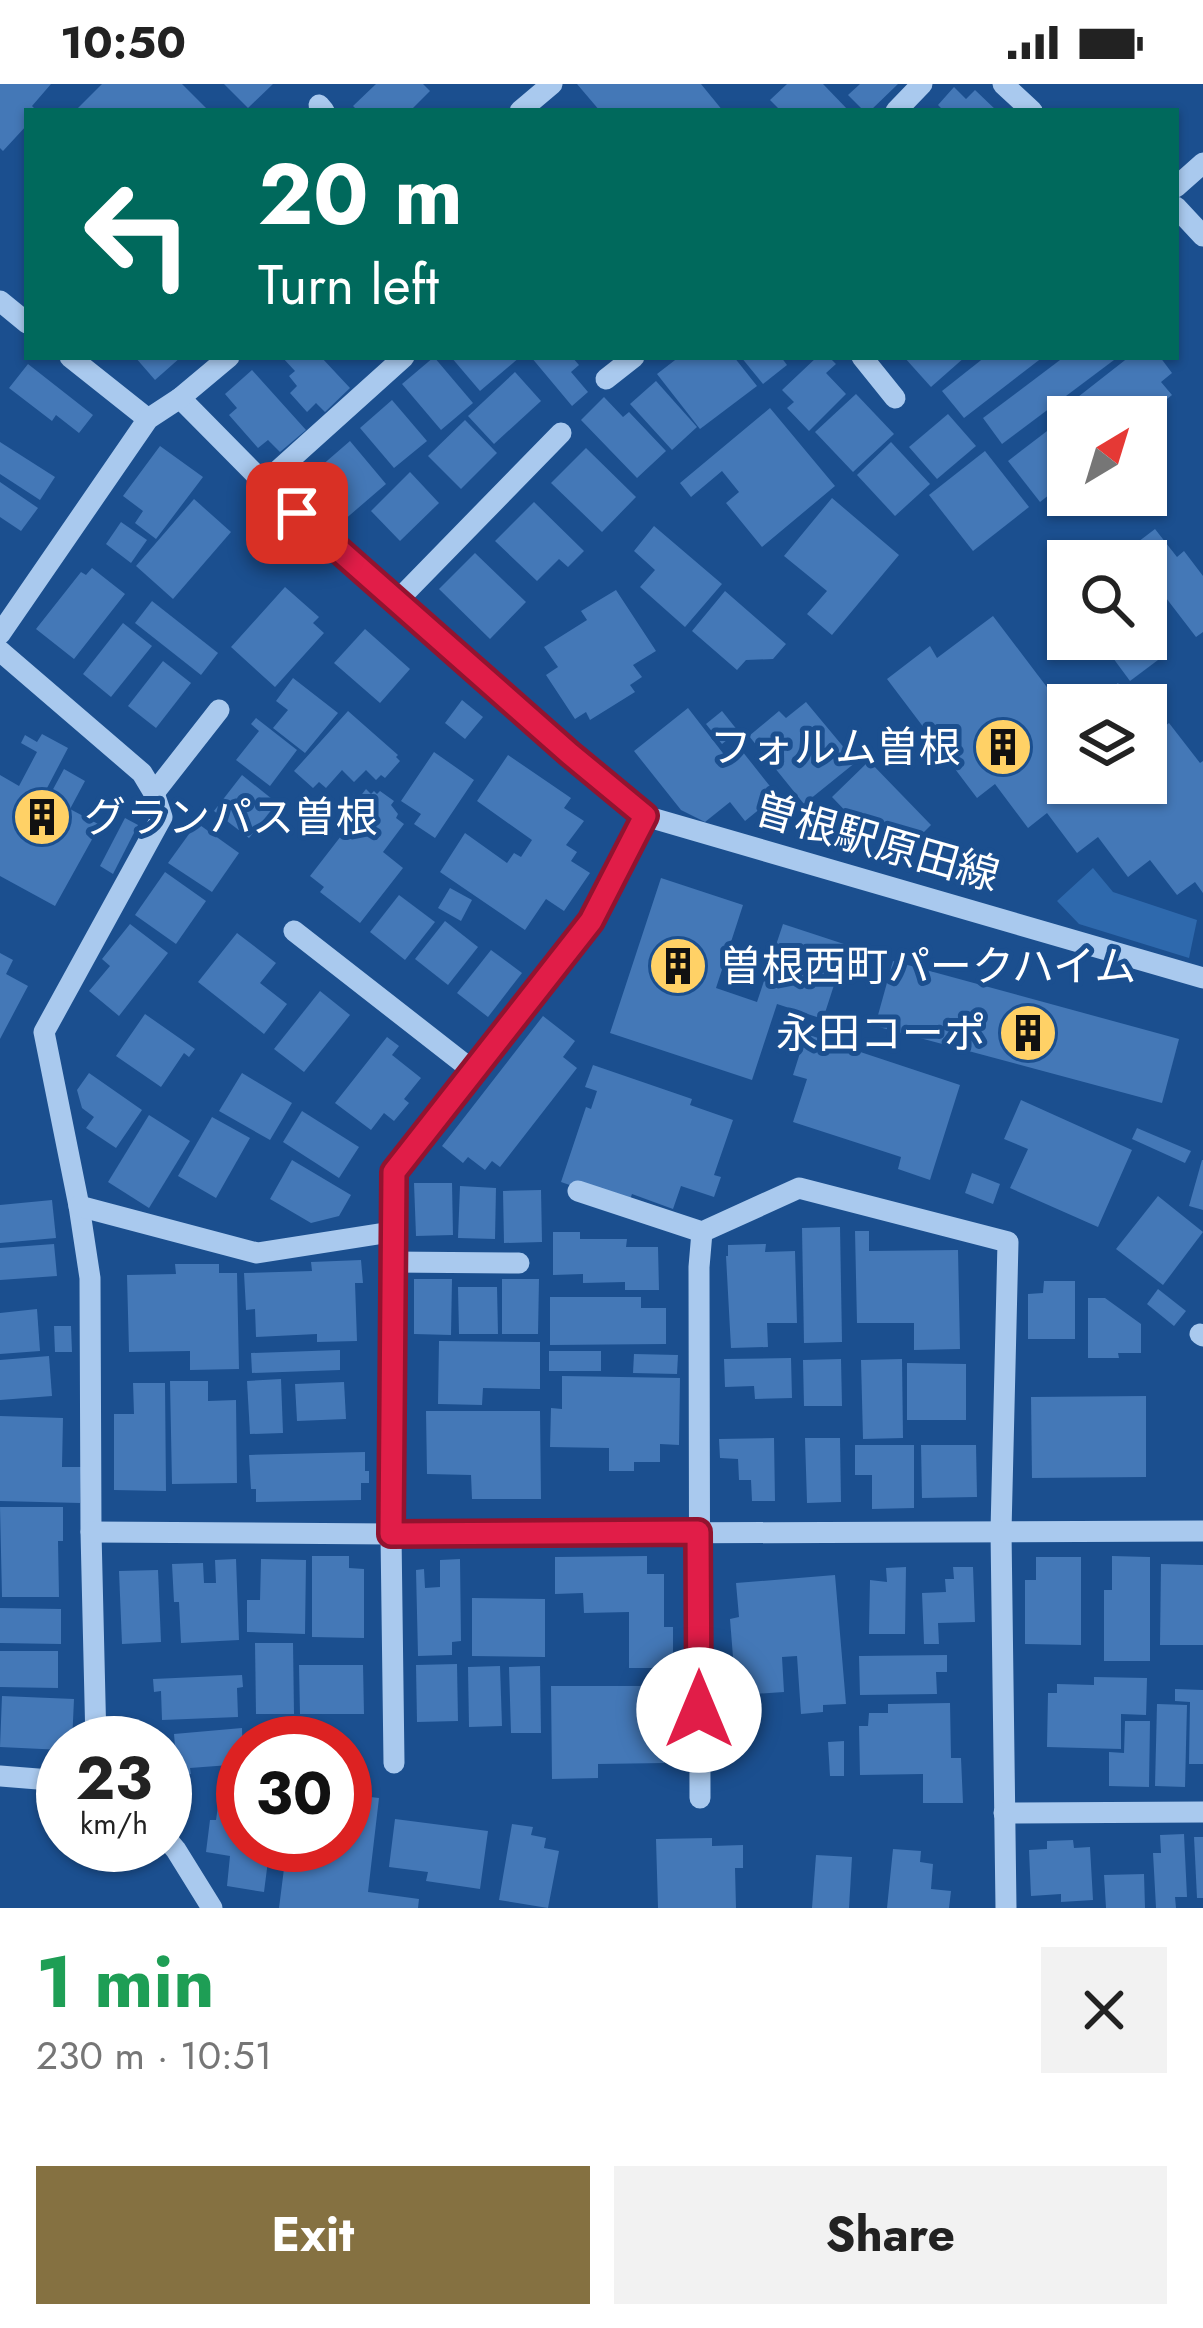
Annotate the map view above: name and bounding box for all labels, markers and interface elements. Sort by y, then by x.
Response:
text: 10:50 [60,10,186,75]
text: 20 m [258,134,463,256]
icon: left [60,156,216,312]
text: Turn left [258,246,439,324]
north arrow [1047,396,1167,516]
map controls [1047,396,1167,804]
pin [246,462,348,564]
icon: arrive [264,480,330,546]
button: search [1047,540,1167,660]
button: layers [1047,684,1167,804]
building icon: フォルム曽根 [972,716,1034,778]
place label: フォルム曽根 [710,717,961,778]
street label: 曽根駅原田線 [747,778,1007,906]
building icon: グランパス曽根 [11,786,73,848]
place label: グランパス曽根 [84,787,378,848]
building icon: 曽根西町パークハイム [647,935,709,997]
place label: 曽根西町パークハイム [720,936,1136,997]
building icon: 永田コーポ [997,1002,1059,1064]
place label: 永田コーポ [776,1003,986,1064]
position arrow [636,1647,762,1773]
speed limit sign: 30 [216,1716,372,1872]
text: 23 [76,1735,152,1822]
text: km/h [80,1802,148,1845]
text: 1 min [36,1930,215,2034]
button: close [1041,1947,1167,2073]
text: 230 m · 10:51 [36,2027,272,2084]
button: Exit [36,2166,590,2304]
button: Share [614,2166,1167,2304]

